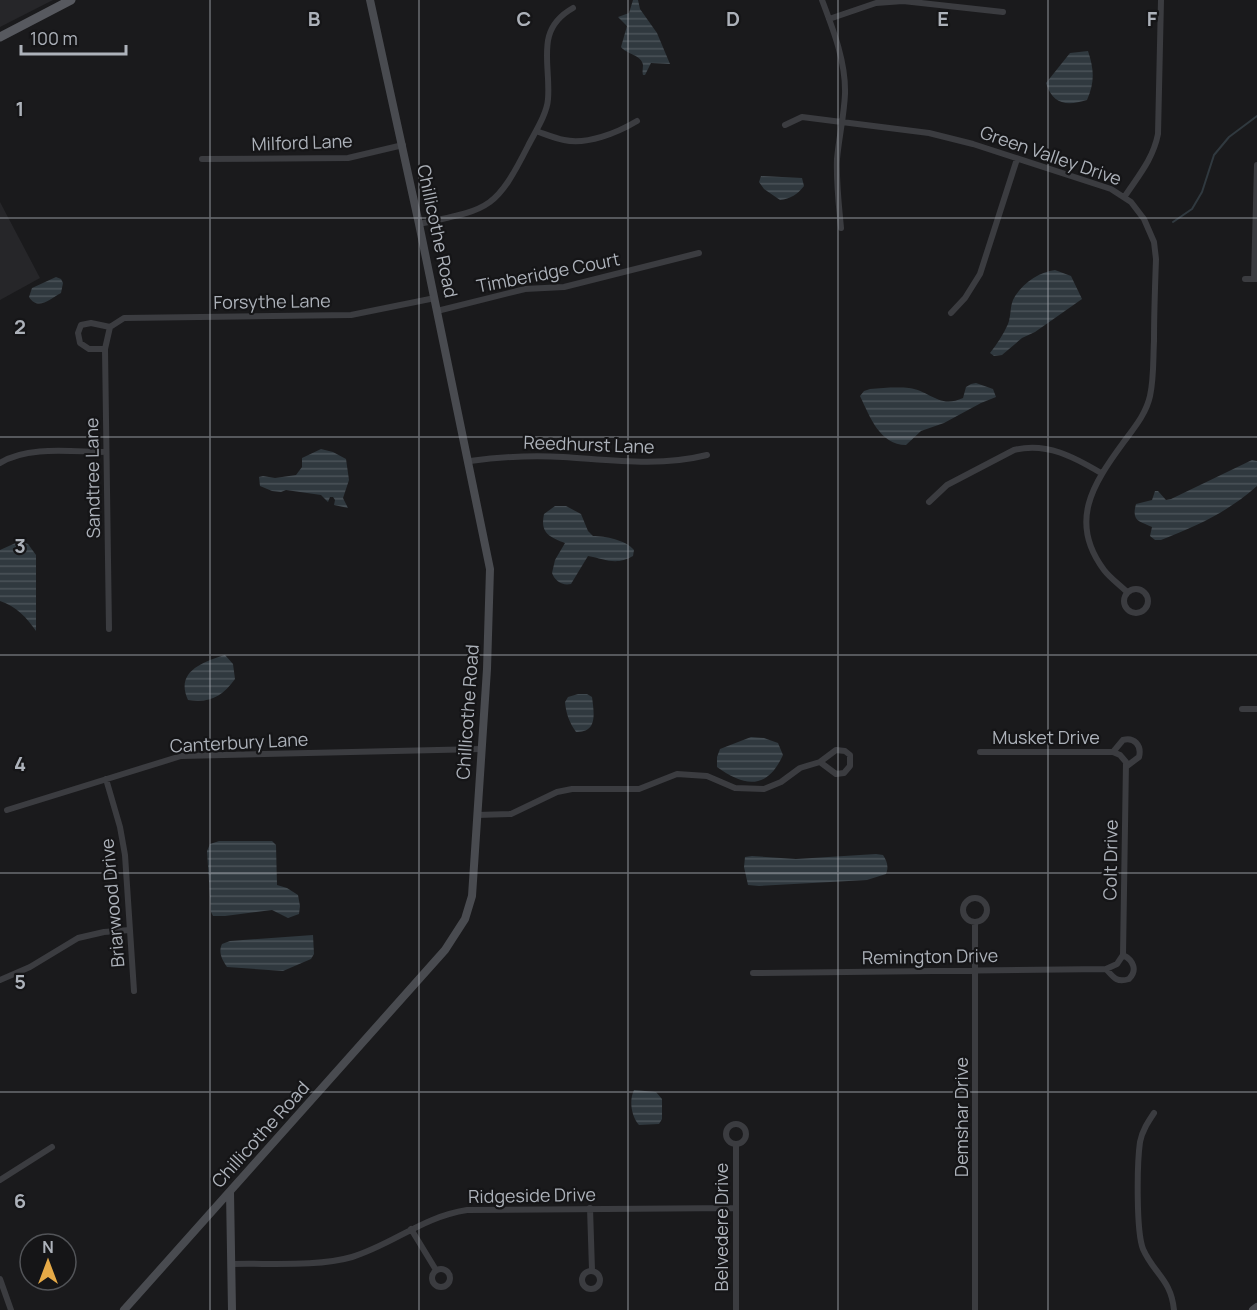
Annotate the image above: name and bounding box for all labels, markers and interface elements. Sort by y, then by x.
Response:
text: B [308,5,321,32]
text: C [517,5,531,32]
text: D [726,5,740,32]
text: E [937,5,949,32]
text: F [1147,5,1158,32]
scale bar [21,18,126,56]
text: 100 m [30,26,78,50]
text: 1 [16,95,24,122]
street label: Green Valley Drive [977,120,1125,190]
street label: Milford Lane [251,128,353,156]
street label: Chillicothe Road [412,162,464,300]
street label: Timberidge Court [474,246,622,298]
street label: Forsythe Lane [213,288,331,314]
text: 2 [14,313,26,340]
street label: Sandtree Lane [79,417,105,539]
street label: Reedhurst Lane [523,430,655,458]
text: 3 [14,532,26,559]
street label: Chillicothe Road [450,644,484,780]
street label: Musket Drive [992,725,1100,749]
street label: Canterbury Lane [169,726,309,758]
text: 4 [14,750,26,777]
street label: Colt Drive [1097,819,1123,901]
street label: Briarwood Drive [94,838,130,968]
street label: Remington Drive [862,943,998,969]
text: 5 [14,968,26,995]
street label: Demshar Drive [949,1057,973,1177]
street label: Chillicothe Road [206,1076,314,1192]
street label: Belvedere Drive [709,1163,733,1291]
street label: Ridgeside Drive [468,1182,596,1208]
text: 6 [14,1187,26,1214]
north arrow [18,1232,78,1292]
text: N [42,1236,54,1258]

